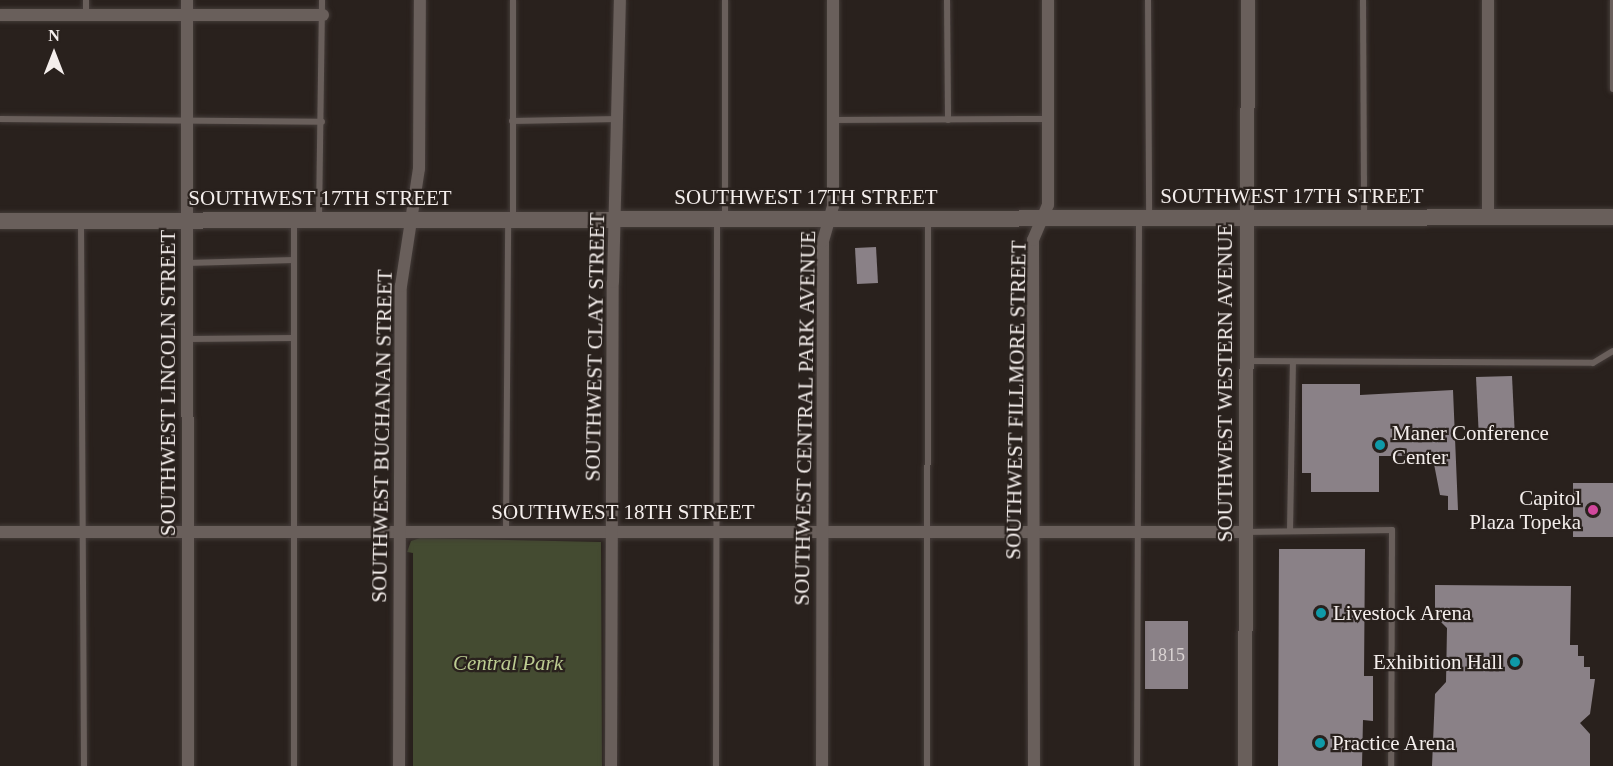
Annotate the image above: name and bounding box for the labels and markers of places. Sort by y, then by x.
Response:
place label: Maner Conference Center [1392,420,1549,470]
marker: Maner Conference Center [1373,438,1387,452]
place label: Capitol Plaza Topeka [1469,485,1581,535]
marker: Capitol Plaza Topeka [1586,503,1600,517]
place label: Livestock Arena [1333,600,1472,626]
marker: Livestock Arena [1314,606,1328,620]
place label: Exhibition Hall [1373,649,1503,675]
marker: Exhibition Hall [1508,655,1522,669]
place label: Practice Arena [1332,730,1456,756]
marker: Practice Arena [1313,736,1327,750]

